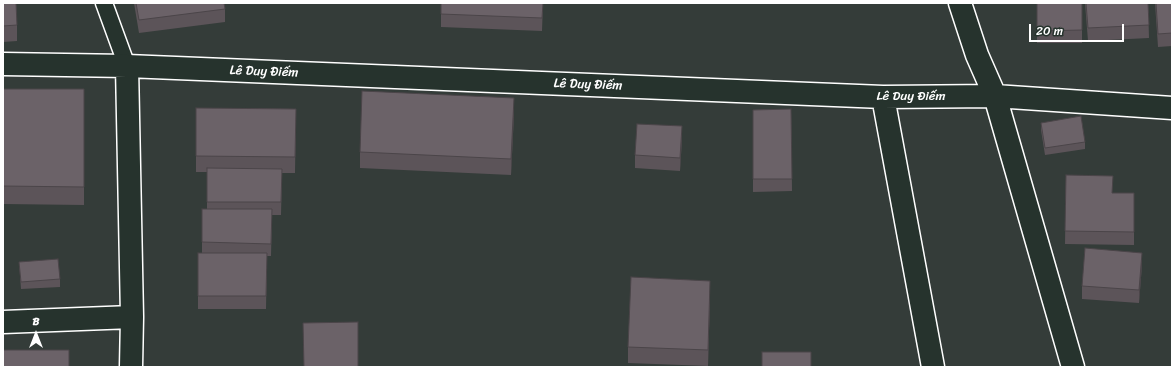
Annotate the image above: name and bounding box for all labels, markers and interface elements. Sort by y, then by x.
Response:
scale bar [1031,16,1126,42]
text: 20 m [1036,20,1063,42]
street label: Lê Duy Điếm [229,63,299,81]
street label: Lê Duy Điếm [553,76,623,94]
street label: Lê Duy Điếm [877,89,945,105]
text: B [33,312,39,331]
north arrow [16,314,56,354]

